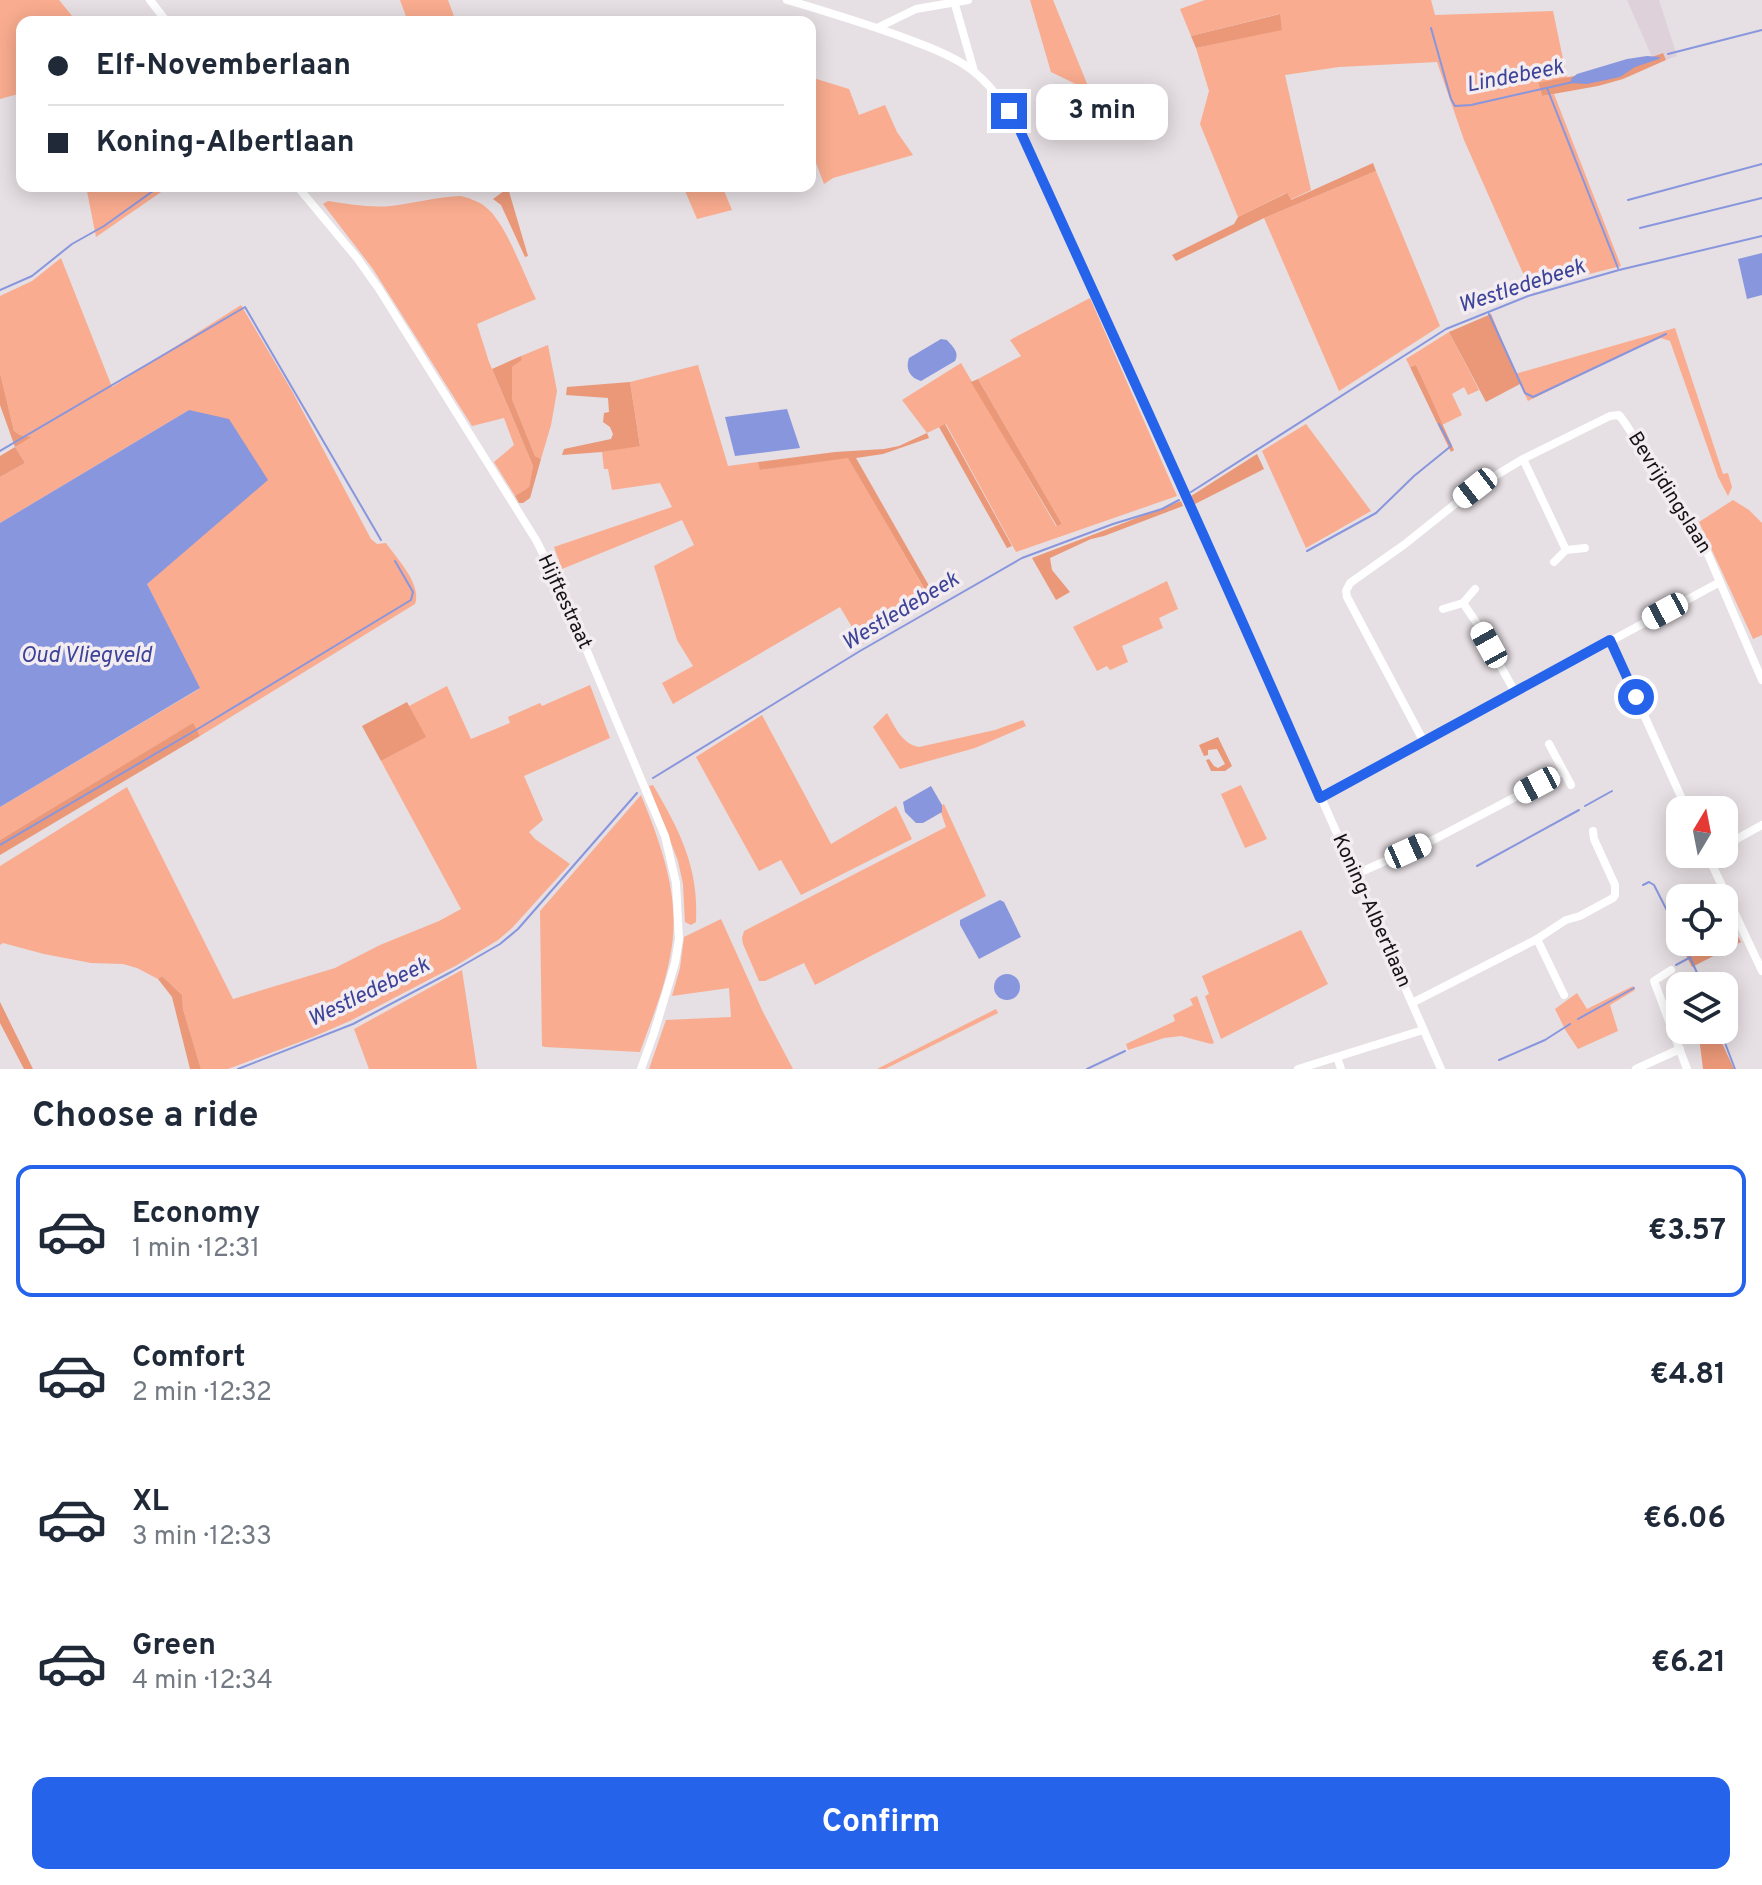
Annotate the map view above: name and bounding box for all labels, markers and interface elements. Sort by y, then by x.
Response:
text: Elf-Novemberlaan [96,48,351,85]
water label: Lindebeek [1464,54,1567,100]
callout: 3 min [1037,83,1169,139]
route end [991,93,1027,129]
text: 3 min [1068,95,1136,128]
text: Koning-Albertlaan [96,125,355,162]
water label: Westledebeek [1455,254,1590,320]
street label: Bevrijdingslaan [1621,427,1717,559]
car [1449,464,1501,512]
street label: Hijftestraat [531,551,597,653]
water label: Westledebeek [838,566,965,658]
car [1638,589,1692,633]
car [1467,618,1511,672]
water label: Oud Vliegveld [20,643,154,670]
route start [1618,679,1654,715]
car [1510,763,1564,807]
north arrow [1666,796,1738,868]
map controls [1666,796,1738,1044]
street label: Koning-Albertlaan [1326,830,1416,992]
car [1381,830,1435,872]
button: locate [1666,884,1738,956]
water label: Westledebeek [304,952,435,1034]
button: layers [1666,972,1738,1044]
text: Choose a ride [32,1094,258,1140]
icon: car [36,1195,108,1267]
text: Economy [132,1196,260,1233]
text: €3.57 [1648,1213,1726,1250]
text: 1 min · 12:31 [132,1233,260,1266]
icon: car [36,1339,108,1411]
text: Comfort [132,1340,245,1377]
text: €4.81 [1650,1357,1726,1394]
text: 2 min · 12:32 [132,1377,272,1410]
icon: car [36,1483,108,1555]
text: XL [132,1484,169,1521]
text: €6.06 [1643,1501,1726,1538]
text: 3 min · 12:33 [132,1521,272,1554]
icon: car [36,1627,108,1699]
text: Green [132,1628,216,1665]
text: €6.21 [1651,1645,1726,1682]
text: 4 min · 12:34 [132,1665,273,1698]
button: Confirm [32,1777,1730,1869]

